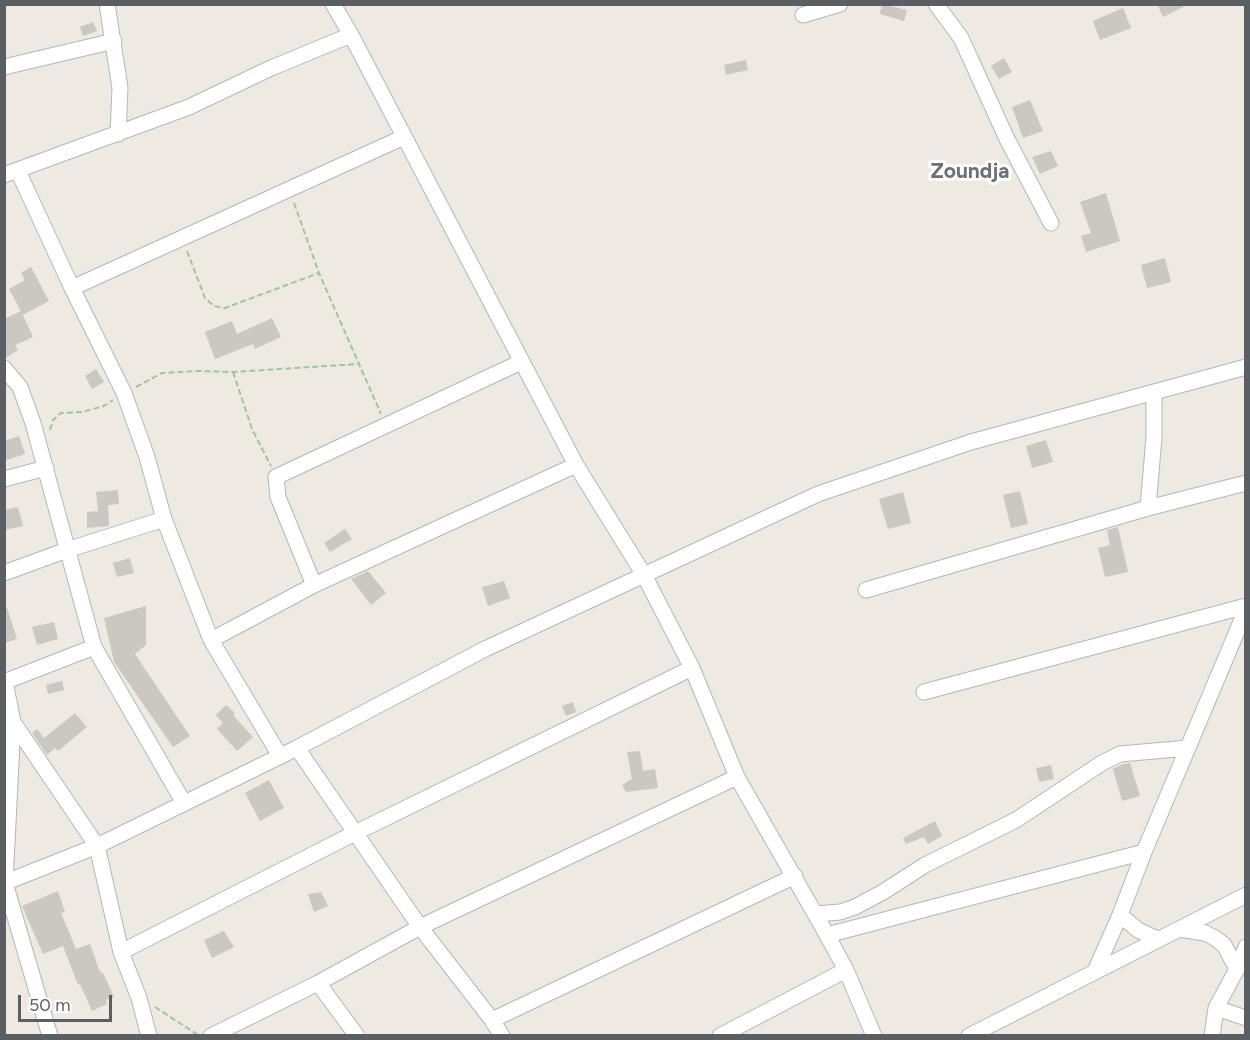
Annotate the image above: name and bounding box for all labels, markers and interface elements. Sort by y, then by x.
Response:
district label: Zoundja [930,159,1010,185]
scale bar [21,983,116,1021]
text: 50 m [29,994,71,1016]

